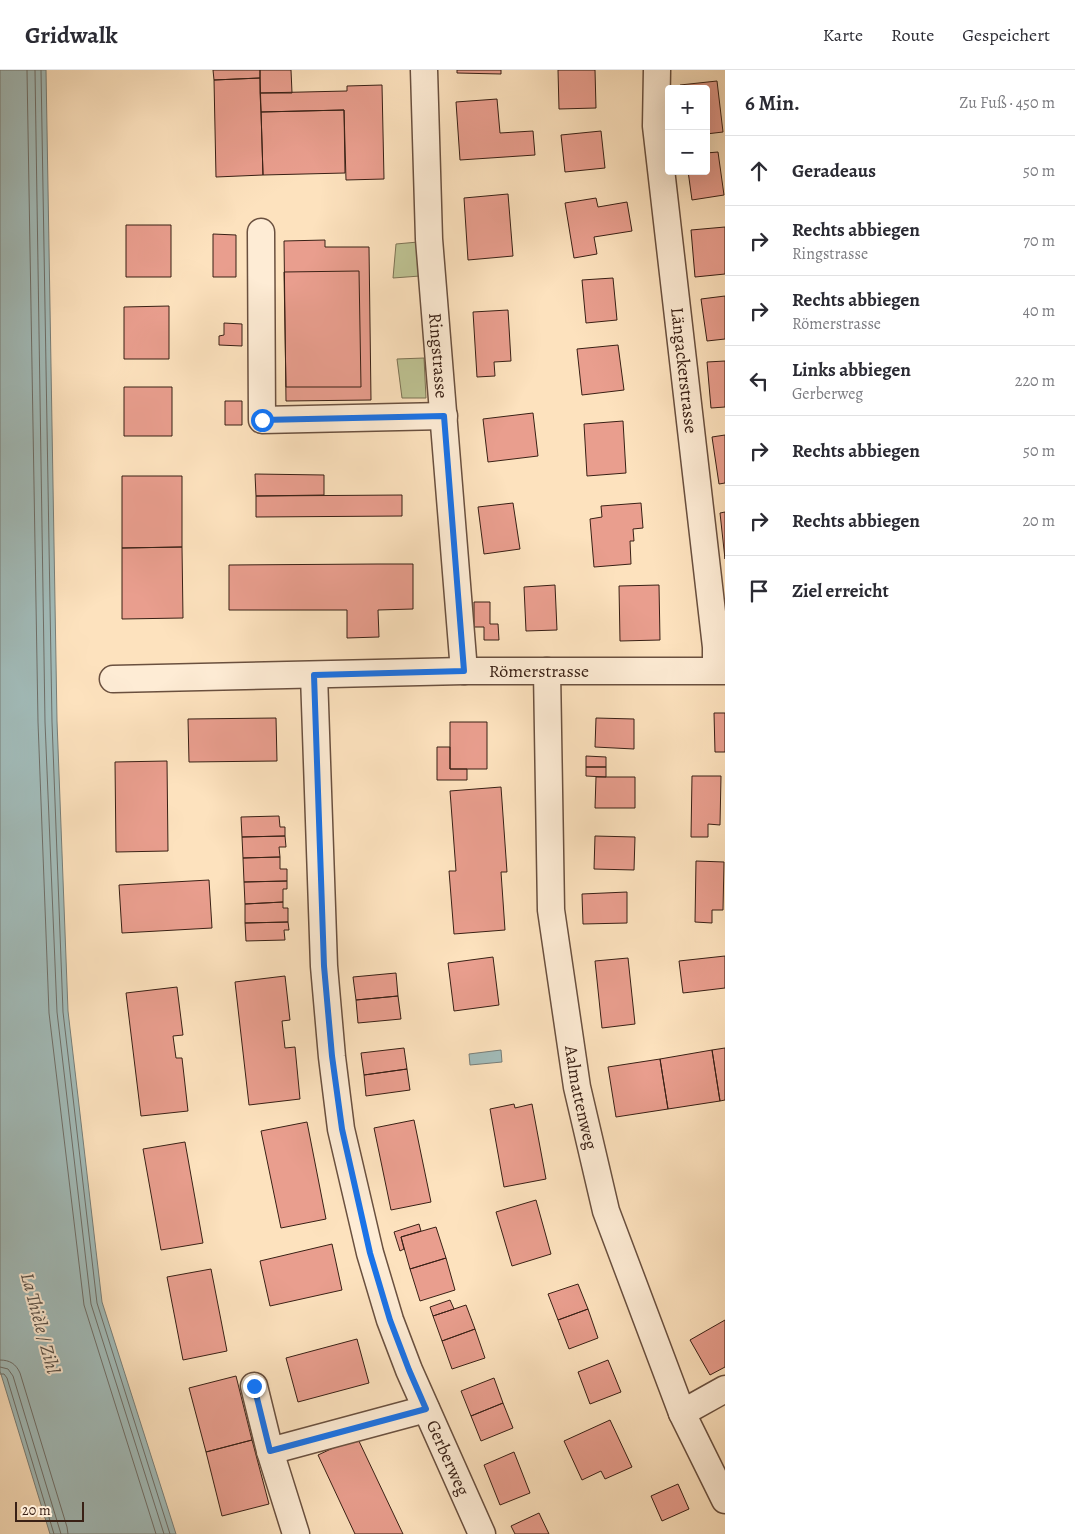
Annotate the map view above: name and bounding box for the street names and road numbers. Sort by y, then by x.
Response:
street label: Längackerstrasse [665,306,703,435]
street label: Ringstrasse [423,312,454,399]
street label: Römerstrasse [489,659,589,683]
street label: Aalmattenweg [559,1043,603,1152]
street label: Gerberweg [421,1416,475,1499]

